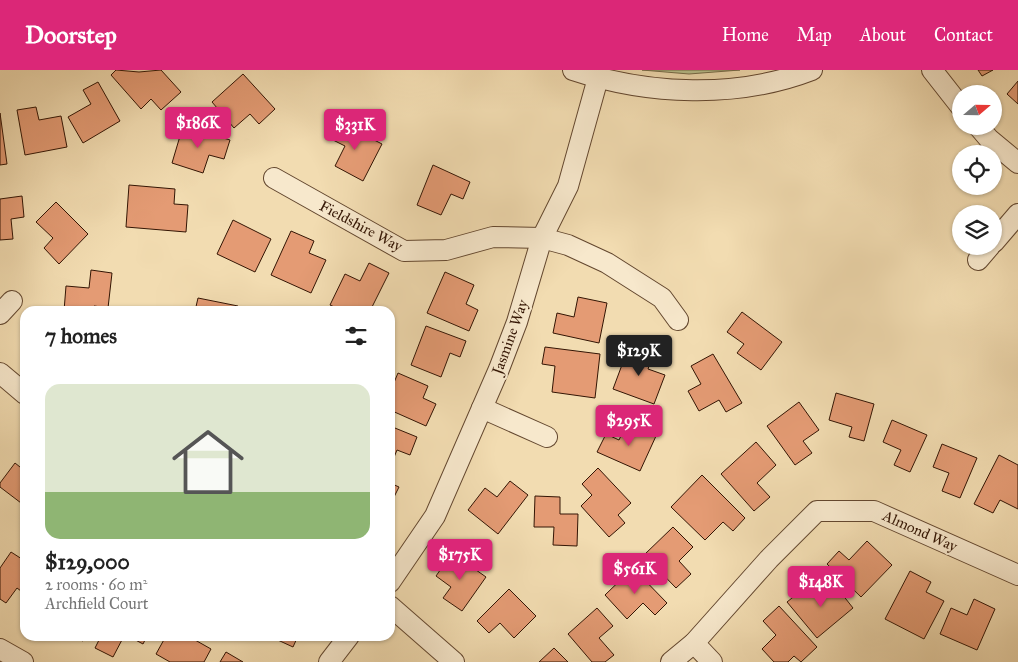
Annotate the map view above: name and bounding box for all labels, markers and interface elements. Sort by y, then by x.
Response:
text: Doorstep [25,20,117,50]
text: Home [722,24,769,46]
text: Map [797,24,832,46]
text: About [860,24,906,46]
text: Contact [934,24,993,46]
north arrow [952,85,1002,135]
map controls [952,85,1002,255]
pin: $186K [163,106,233,149]
pin: $331K [320,108,390,151]
text: $186K [176,113,220,132]
text: $331K [335,115,375,134]
button: locate [952,145,1002,195]
street label: Fieldshire Way [316,197,406,256]
button: layers [952,205,1002,255]
street label: Jasmine Way [487,296,533,379]
icon: filters [342,322,370,350]
text: 7 homes [45,323,117,349]
pin: $129K [604,334,674,377]
text: $129K [617,341,661,360]
pin: $295K [594,404,664,447]
text: $295K [607,411,651,430]
icon: home [163,417,253,507]
street label: Almond Way [879,506,961,556]
pin: $175K [425,538,495,581]
text: $175K [438,545,482,564]
text: $129,000 [45,549,130,575]
pin: $561K [600,552,670,595]
text: $561K [614,559,656,578]
pin: $148K [786,566,856,608]
text: $148K [799,572,843,591]
text: 2 rooms · 60 m² [45,575,147,594]
text: Archfield Court [45,594,148,613]

